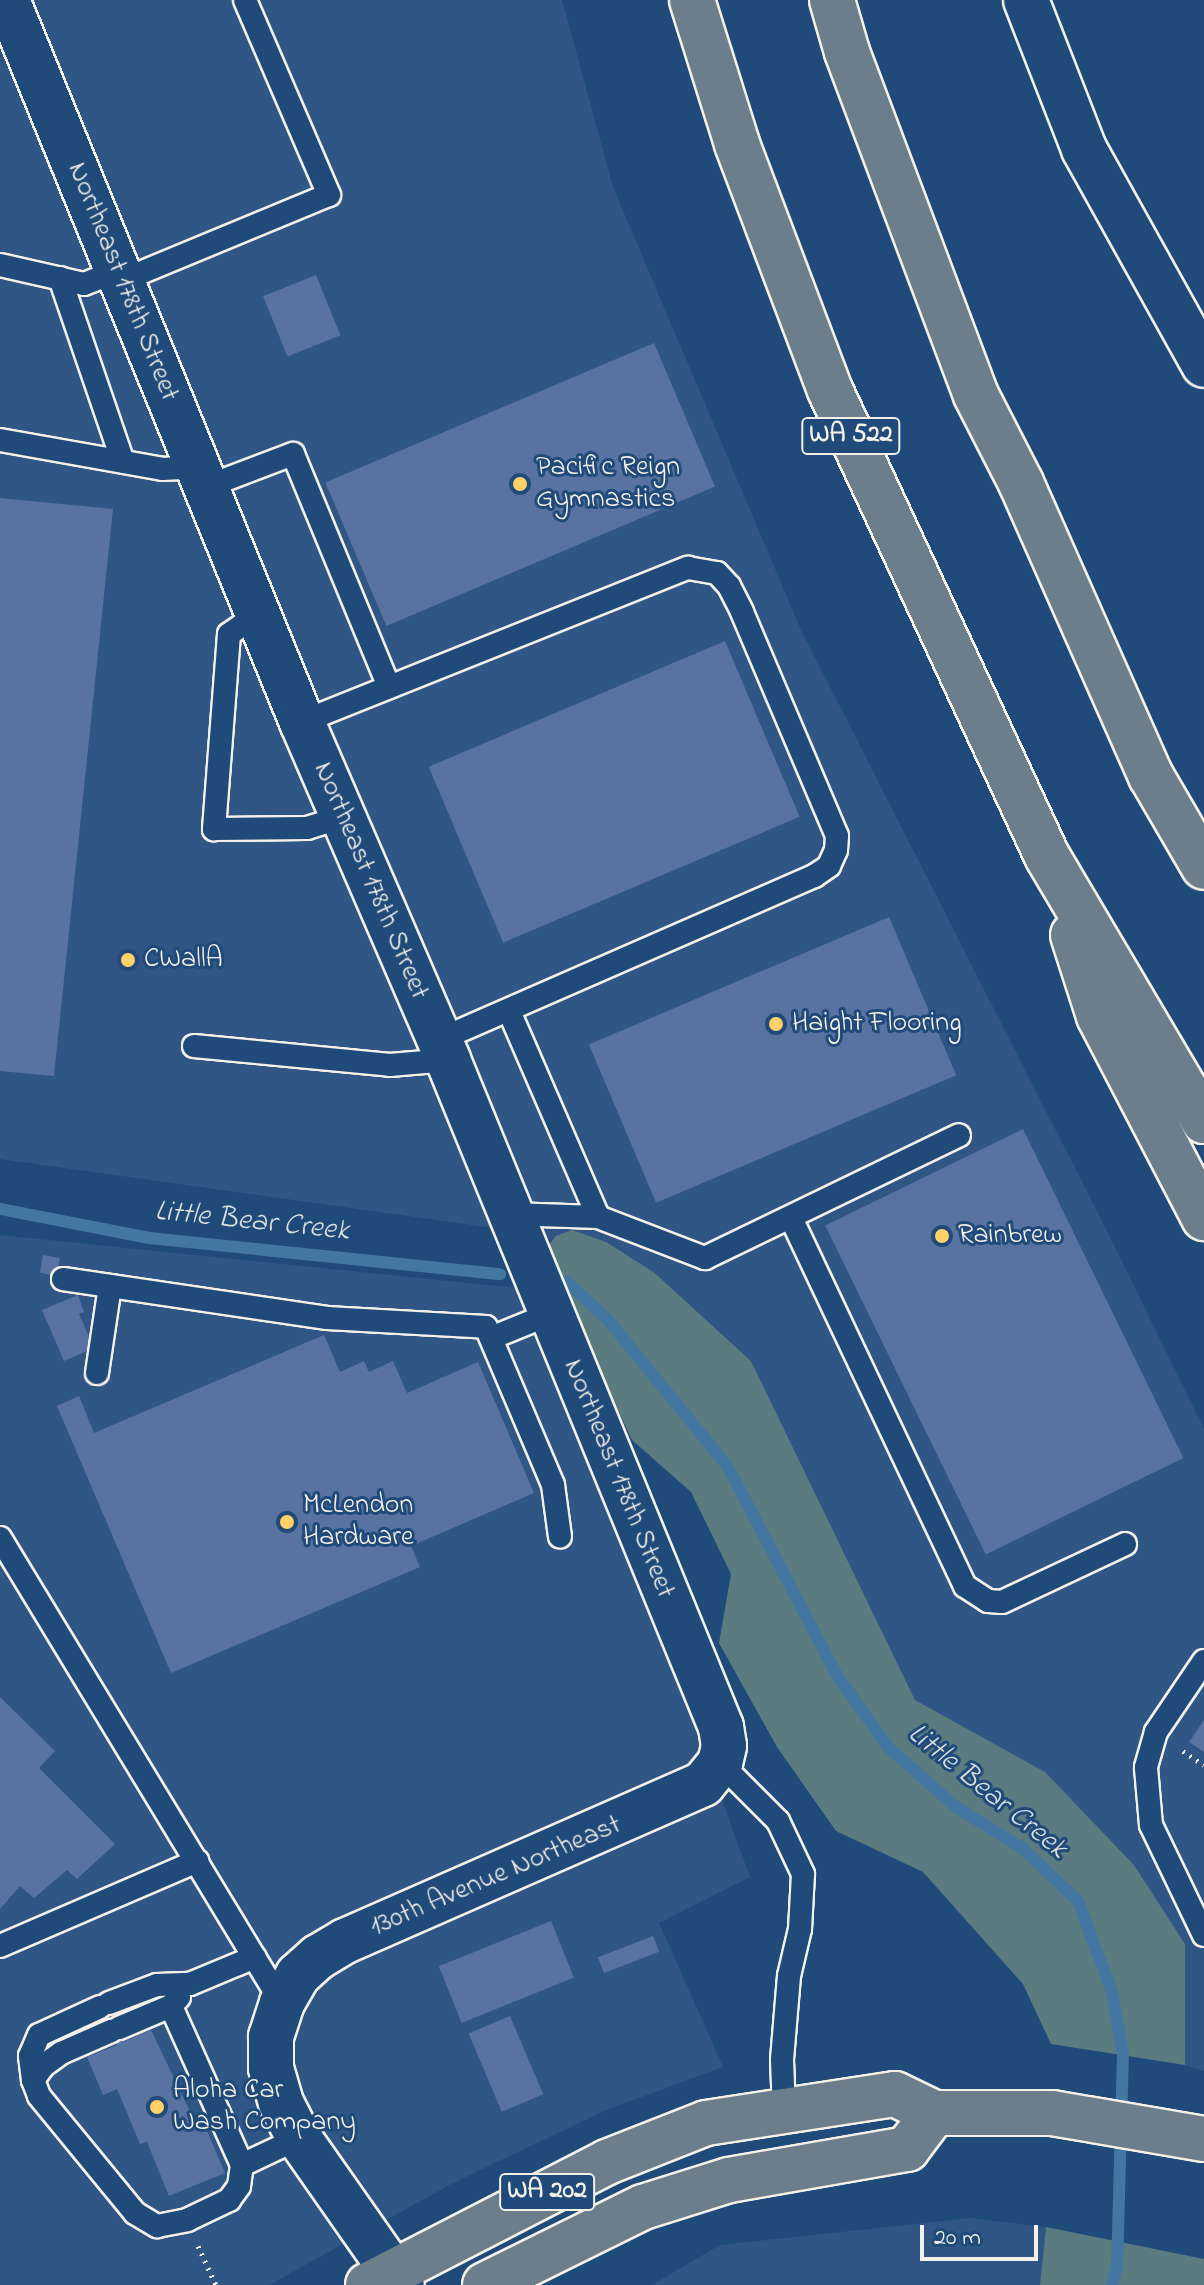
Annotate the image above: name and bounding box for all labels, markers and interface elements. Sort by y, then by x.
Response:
street label: Northeast 178th Street [59,158,185,406]
road number: WA 522 [801,414,901,458]
place label: Pacific Reign Gymnastics [536,451,680,517]
marker: Pacific Reign Gymnastics [511,475,529,493]
street label: Northeast 178th Street [305,757,435,1005]
place label: CWallA [144,943,223,977]
marker: CWallA [119,951,137,969]
place label: Haight Flooring [792,1007,962,1041]
marker: Haight Flooring [767,1015,785,1033]
water label: Little Bear Creek [153,1194,351,1250]
place label: Rainbrew [958,1219,1062,1253]
marker: Rainbrew [933,1227,951,1245]
street label: Northeast 178th Street [555,1355,681,1603]
place label: McLendon Hardware [303,1489,414,1555]
marker: McLendon Hardware [278,1513,296,1531]
water label: Little Bear Creek [900,1717,1074,1867]
street label: 130th Avenue Northeast [366,1809,626,1945]
place label: Aloha Car Wash Company [173,2074,356,2140]
marker: Aloha Car Wash Company [148,2098,166,2116]
road number: WA 202 [499,2170,595,2214]
scale bar [924,2209,1042,2259]
text: 20 m [934,2221,981,2256]

